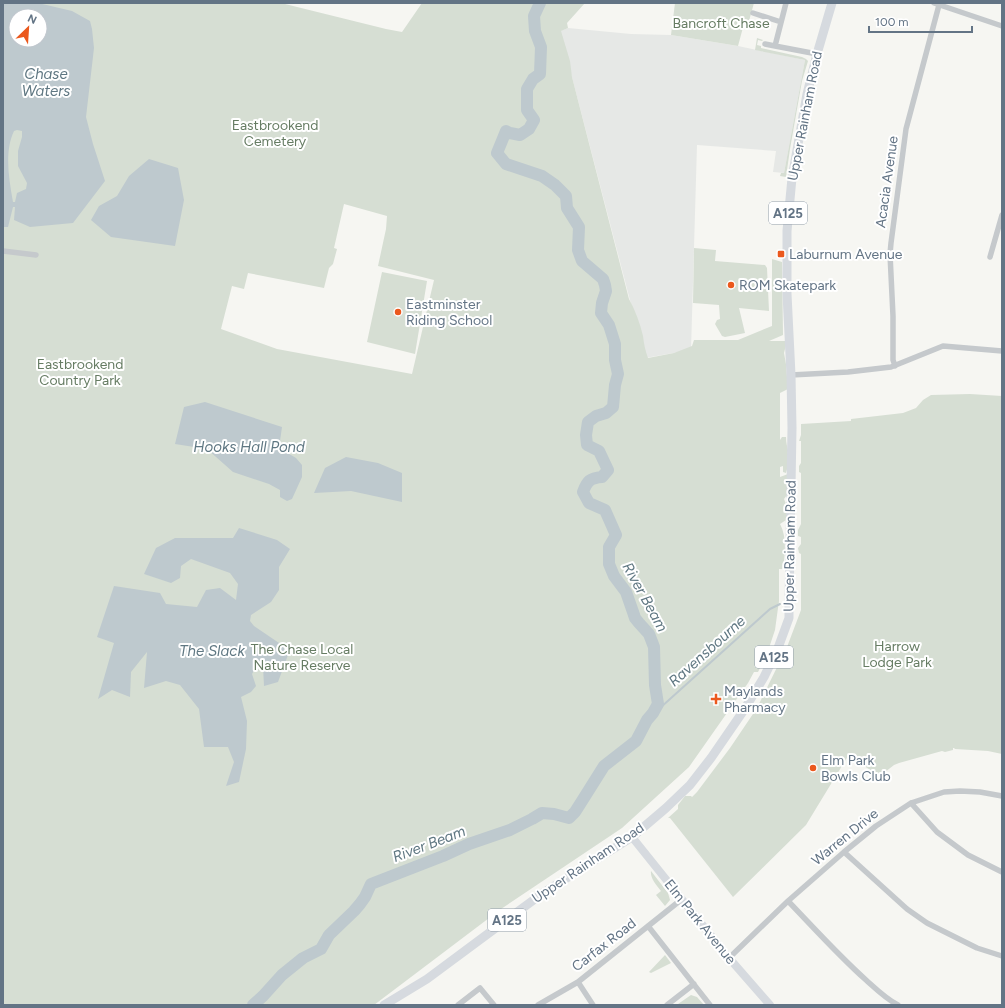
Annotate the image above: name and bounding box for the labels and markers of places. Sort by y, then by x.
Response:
place label: Laburnum Avenue [789,246,903,263]
marker: Laburnum Avenue [776,249,786,259]
place label: ROM Skatepark [739,277,836,294]
marker: ROM Skatepark [726,280,736,290]
place label: Eastminster Riding School [406,296,492,329]
marker: Eastminster Riding School [393,307,403,317]
place label: Maylands Pharmacy [724,683,786,716]
marker: Maylands Pharmacy [711,694,721,704]
place label: Elm Park Bowls Club [821,752,891,785]
marker: Elm Park Bowls Club [808,763,818,773]

